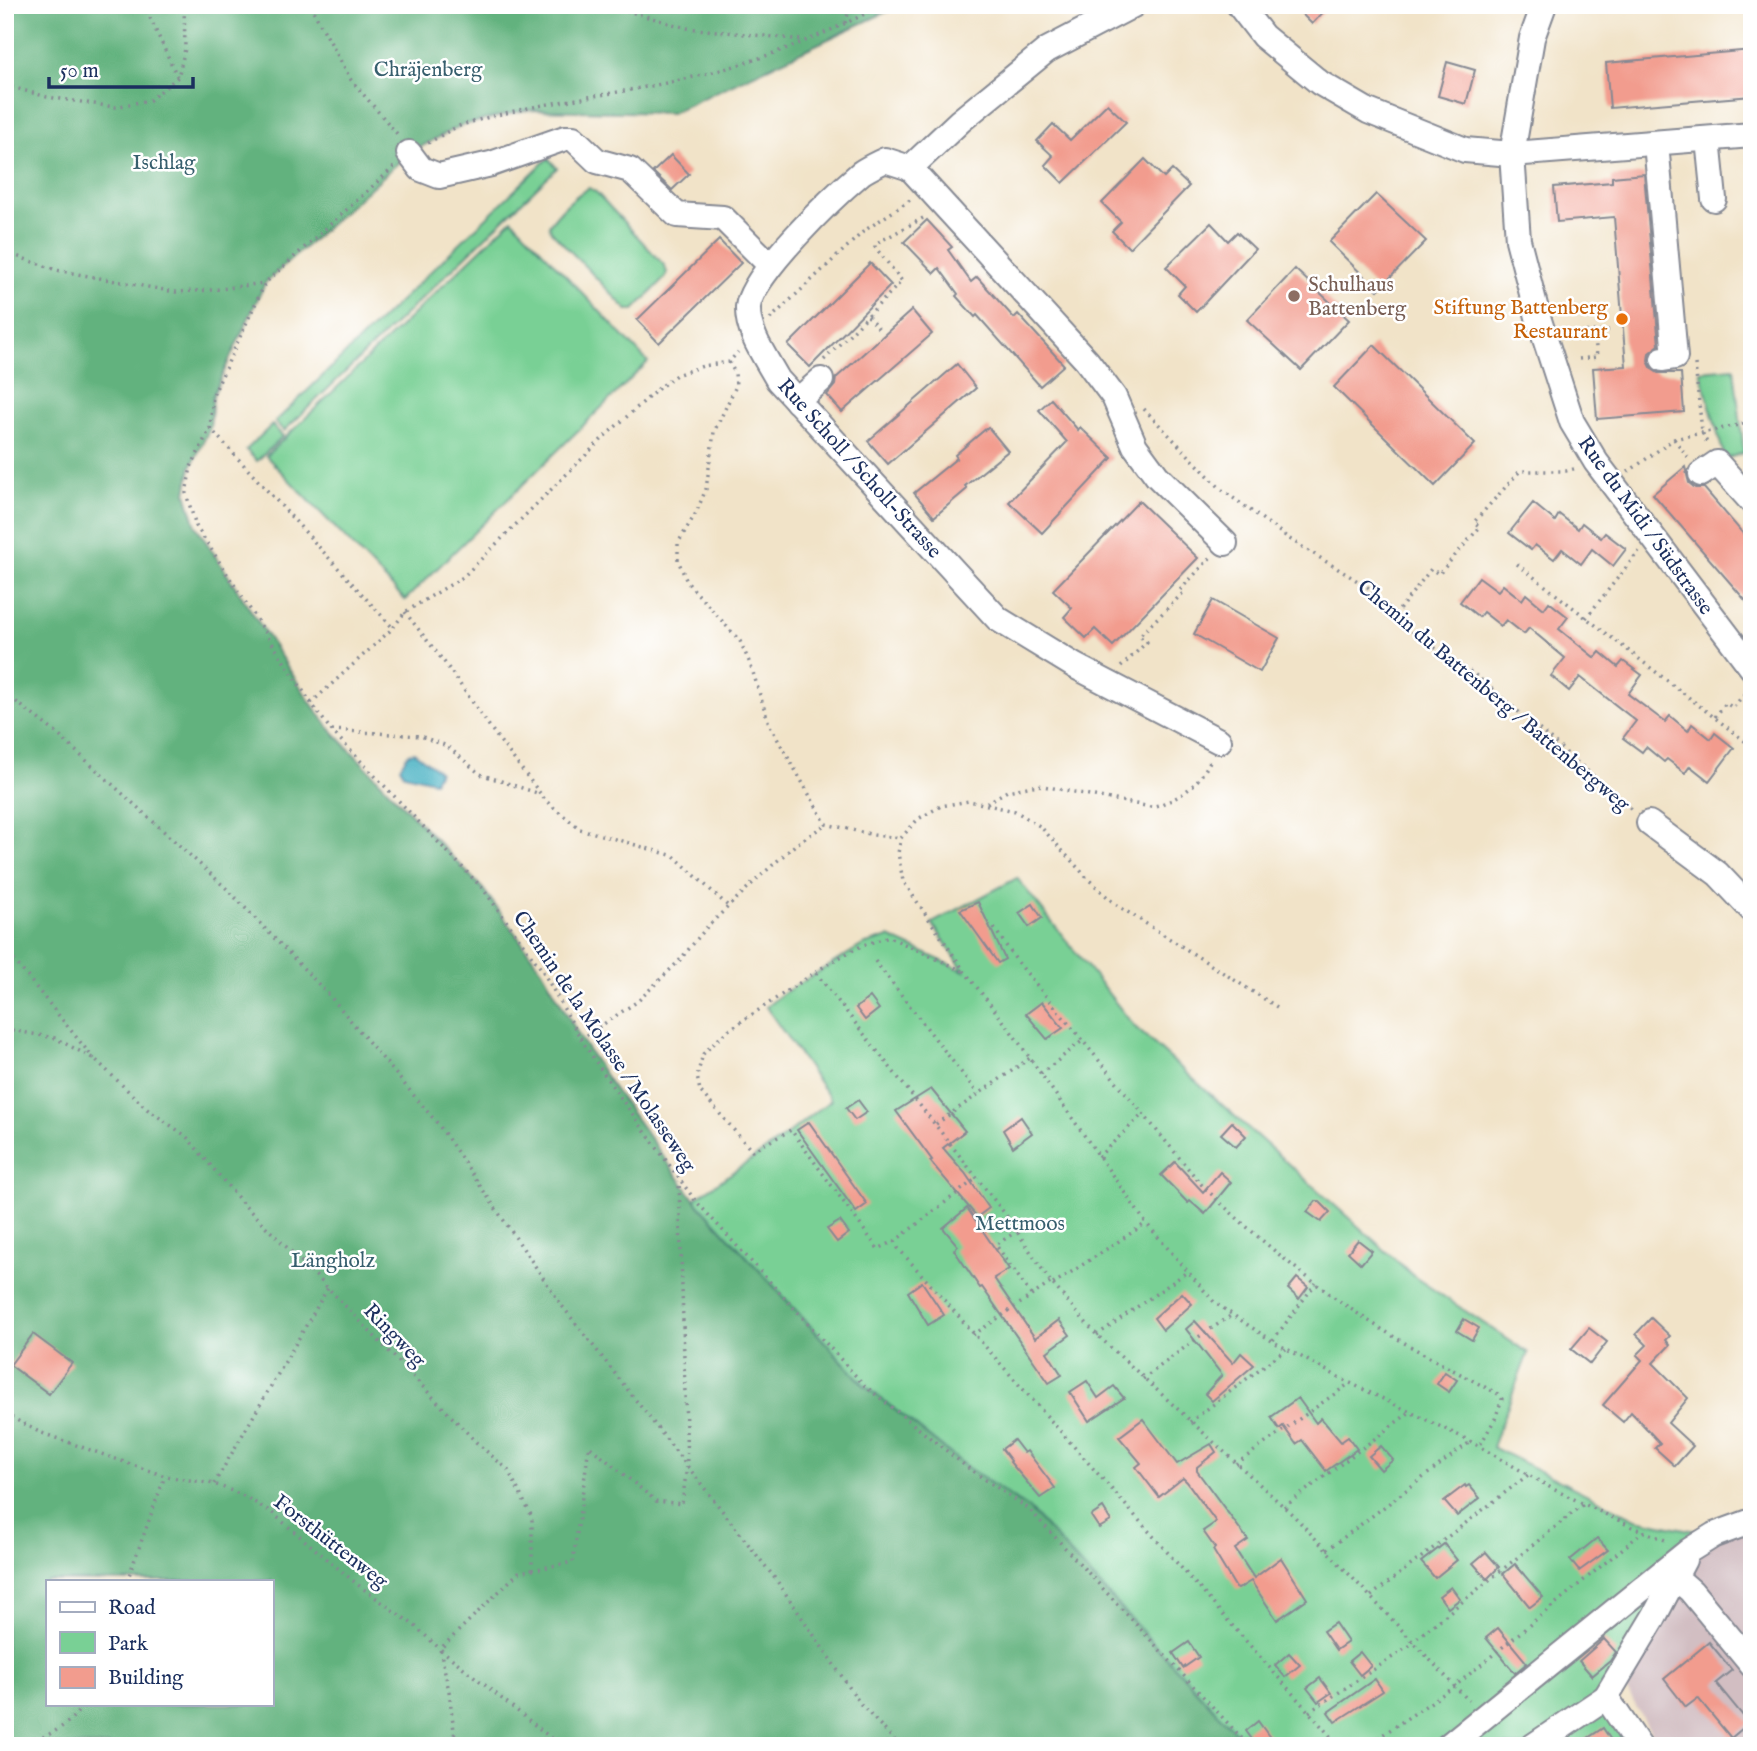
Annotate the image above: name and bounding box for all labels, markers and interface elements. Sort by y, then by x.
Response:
scale bar [49,46,192,90]
park label: Chräjenberg [374,57,483,84]
text: 50 m [60,58,99,85]
park label: Ischlag [133,150,196,177]
place label: Schulhaus Battenberg [1308,272,1407,323]
marker: Schulhaus Battenberg [1286,288,1302,304]
place label: Stiftung Battenberg Restaurant [1433,295,1609,346]
marker: Stiftung Battenberg Restaurant [1614,311,1630,327]
street label: Rue Scholl / Scholl-Strasse [771,373,947,565]
street label: Rue du Midi / Südstrasse [1571,431,1719,621]
street label: Chemin du Battenberg / Battenbergweg [1351,574,1635,819]
street label: Chemin de la Molasse / Molasseweg [506,906,702,1178]
park label: Mettmoos [975,1211,1065,1238]
park label: Längholz [291,1248,375,1275]
street label: Ringweg [357,1298,432,1374]
street label: Forsthüttenweg [267,1489,393,1596]
legend [46,1580,273,1706]
text: Road [108,1595,156,1622]
text: Park [108,1631,149,1658]
text: Building [108,1665,184,1692]

